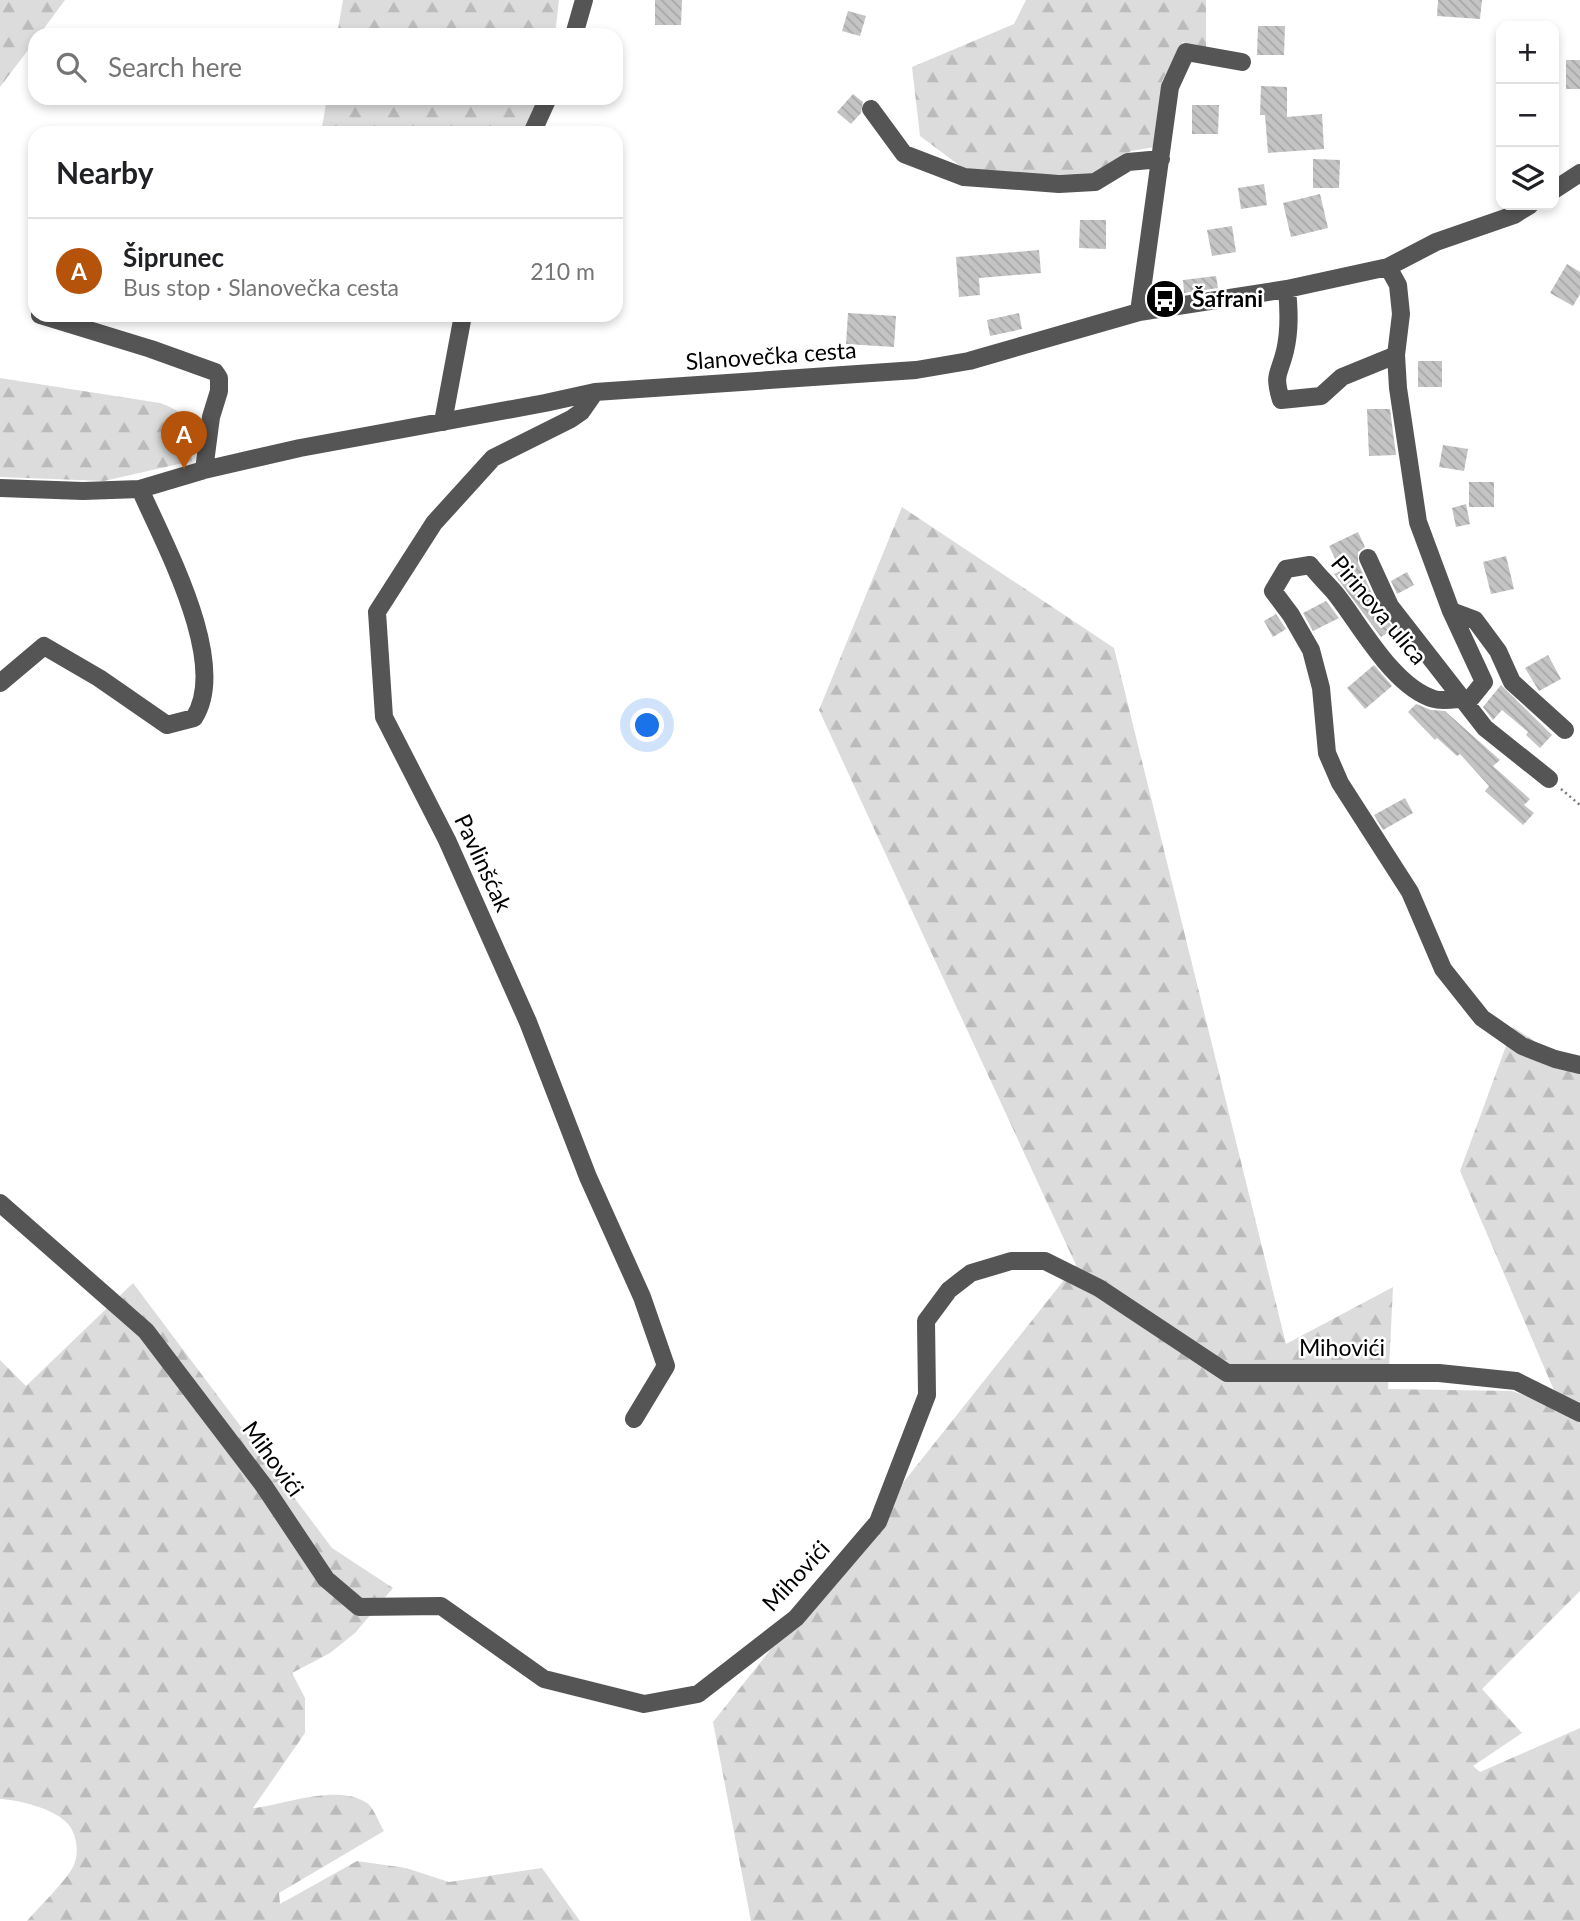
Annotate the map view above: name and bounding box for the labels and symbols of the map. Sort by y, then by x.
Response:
bus stop icon: Šafrani [1144,278,1186,320]
place label: Šafrani [1192,284,1263,312]
street label: Slanovečka cesta [685,335,857,375]
pin: A [161,411,207,469]
street label: Pirinova ulica [1326,549,1434,670]
your location [630,708,664,742]
street label: Pavlinšćak [449,809,519,916]
street label: Mihovići [1299,1333,1385,1361]
street label: Mihovići [237,1415,310,1501]
street label: Mihovići [756,1534,835,1616]

